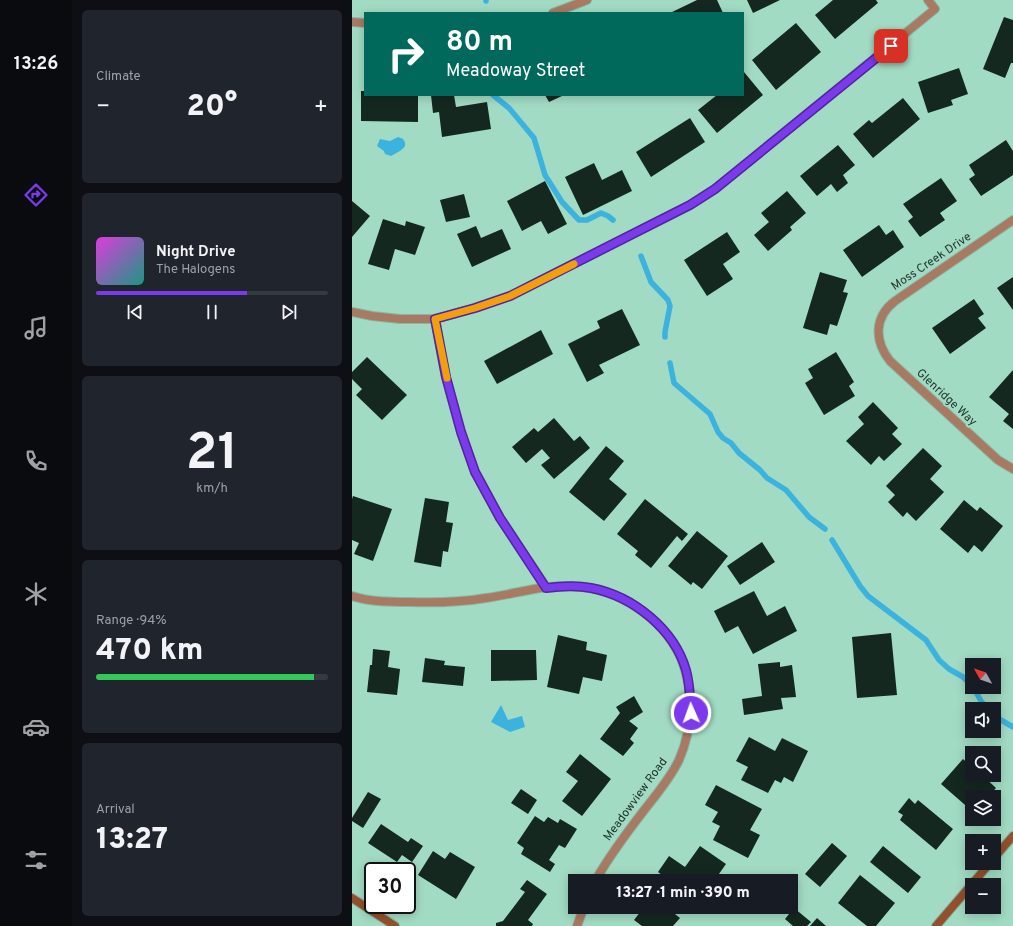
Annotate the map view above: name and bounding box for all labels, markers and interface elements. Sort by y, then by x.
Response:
text: 80 m [446,25,513,61]
icon: right [380,28,432,80]
pin [874,29,908,63]
icon: arrive [880,35,902,57]
text: 13:26 [14,53,58,76]
text: Meadoway Street [446,60,585,83]
text: Climate [96,69,141,85]
text: 20° [187,89,237,126]
text: − [96,94,110,121]
text: + [314,94,328,121]
icon: directions [22,181,50,209]
street label: Moss Creek Drive [888,229,975,295]
text: Night Drive [156,243,236,262]
text: The Halogens [156,262,235,278]
icon: previous [124,301,146,323]
icon: pause [201,301,223,323]
icon: next [278,301,300,323]
icon: music [22,314,50,342]
street label: Glenridge Way [913,365,980,430]
text: 21 [186,422,238,488]
icon: phone [22,447,50,475]
text: km/h [196,481,228,497]
icon: climate [22,580,50,608]
text: Range · 94% [96,613,167,629]
text: 470 km [96,633,203,670]
north arrow [965,658,1001,694]
map controls [965,658,1001,914]
position arrow [670,692,712,734]
button: sound [965,702,1001,738]
icon: car [22,713,50,741]
button: search [965,746,1001,782]
street label: Meadowview Road [600,755,671,844]
button: layers [965,790,1001,826]
text: Arrival [96,802,135,818]
text: 13:27 [96,822,168,859]
button: + [965,834,1001,870]
icon: filters [22,846,50,874]
speed limit sign: 30 [364,862,416,914]
button: − [965,878,1001,914]
text: 13:27 · 1 min · 390 m [616,884,750,903]

